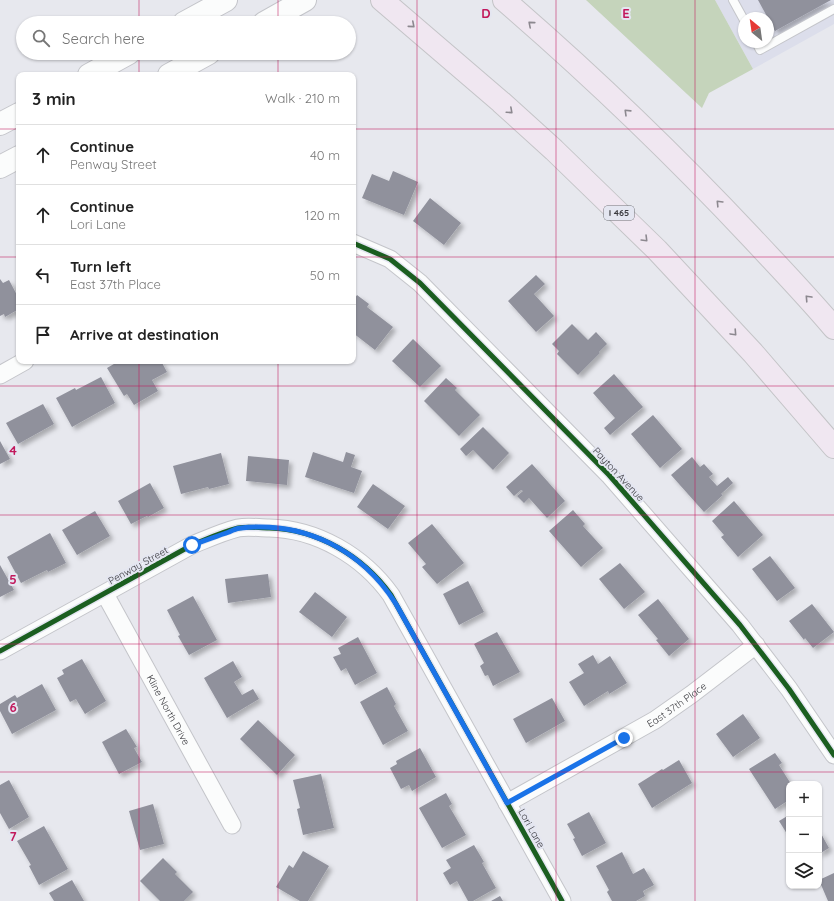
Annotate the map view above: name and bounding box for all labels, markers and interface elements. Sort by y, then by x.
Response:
text: D [481,5,491,21]
text: E [622,5,630,21]
north arrow [738,12,774,48]
search box [16,16,356,60]
one-way arrow [407,21,415,28]
one-way arrow [529,21,536,28]
icon: search [30,27,52,49]
text: Search here [62,29,145,48]
text: 3 min [32,88,76,109]
text: Walk · 210 m [265,90,340,106]
one-way arrow [505,106,513,113]
one-way arrow [624,109,632,117]
text: Continue [70,137,134,156]
icon: ahead [32,144,54,166]
text: 40 m [310,147,340,163]
text: Penway Street [70,156,157,172]
text: Continue [70,197,134,216]
one-way arrow [716,200,724,208]
icon: ahead [32,204,54,226]
road number: I 465 [604,206,634,220]
text: 120 m [305,207,340,223]
text: Lori Lane [70,216,126,232]
one-way arrow [640,234,648,242]
text: Turn left [70,257,132,276]
icon: left [32,264,54,286]
text: 50 m [310,267,340,283]
text: East 37th Place [70,276,161,292]
one-way arrow [805,295,813,303]
icon: arrive [32,324,54,346]
text: Arrive at destination [70,325,219,344]
one-way arrow [730,328,737,336]
text: 4 [9,442,17,458]
street label: Payton Avenue [590,444,647,505]
route start [183,536,201,554]
street label: Penway Street [106,543,171,587]
text: 5 [9,571,17,587]
street label: Kline North Drive [144,672,193,748]
street label: East 37th Place [645,679,709,730]
text: 6 [9,699,17,715]
route end [615,729,633,747]
map controls [786,781,822,889]
button: + [786,781,822,817]
street label: Lori Lane [515,806,548,850]
button: − [786,817,822,853]
text: 7 [9,828,17,844]
button: layers [786,853,822,889]

